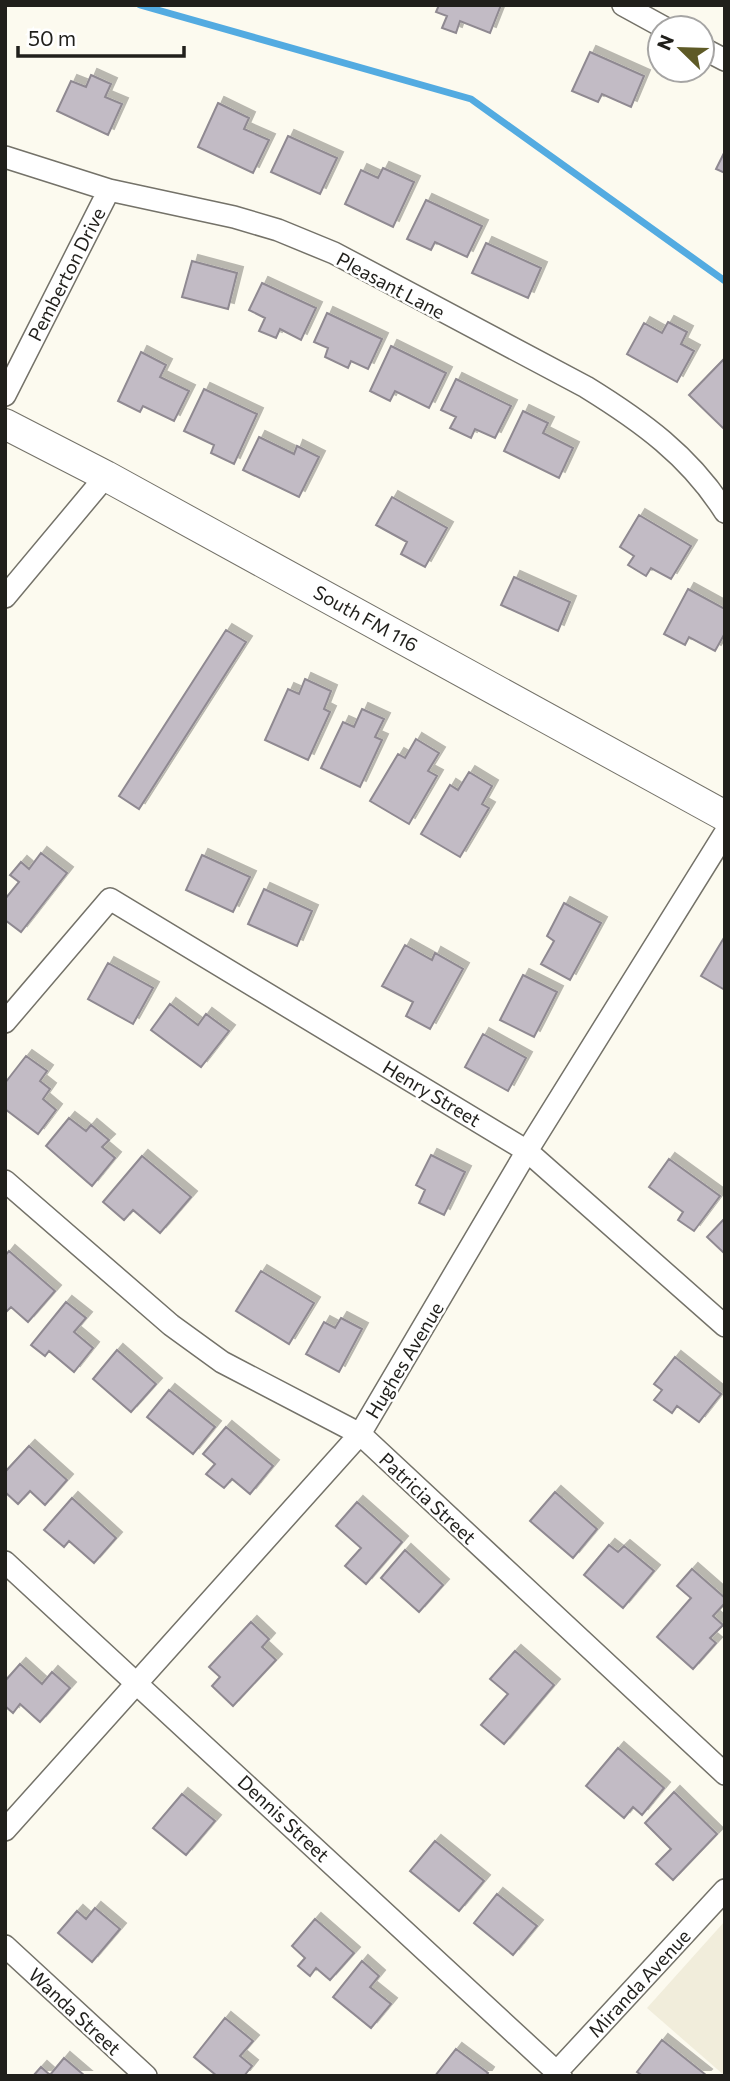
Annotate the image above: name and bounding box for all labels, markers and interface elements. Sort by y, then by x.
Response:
scale bar [18,14,184,58]
north arrow [646,14,716,84]
text: 50 m [28,25,76,50]
text: N [652,31,678,53]
street label: Pemberton Drive [23,204,109,344]
street label: Pleasant Lane [333,247,449,323]
street label: South FM 116 [310,580,422,656]
street label: Henry Street [379,1055,485,1131]
street label: Hughes Avenue [360,1298,448,1422]
street label: Patricia Street [375,1447,481,1549]
street label: Dennis Street [233,1770,335,1866]
street label: Miranda Avenue [583,1924,695,2042]
street label: Wanda Street [24,1963,126,2060]

